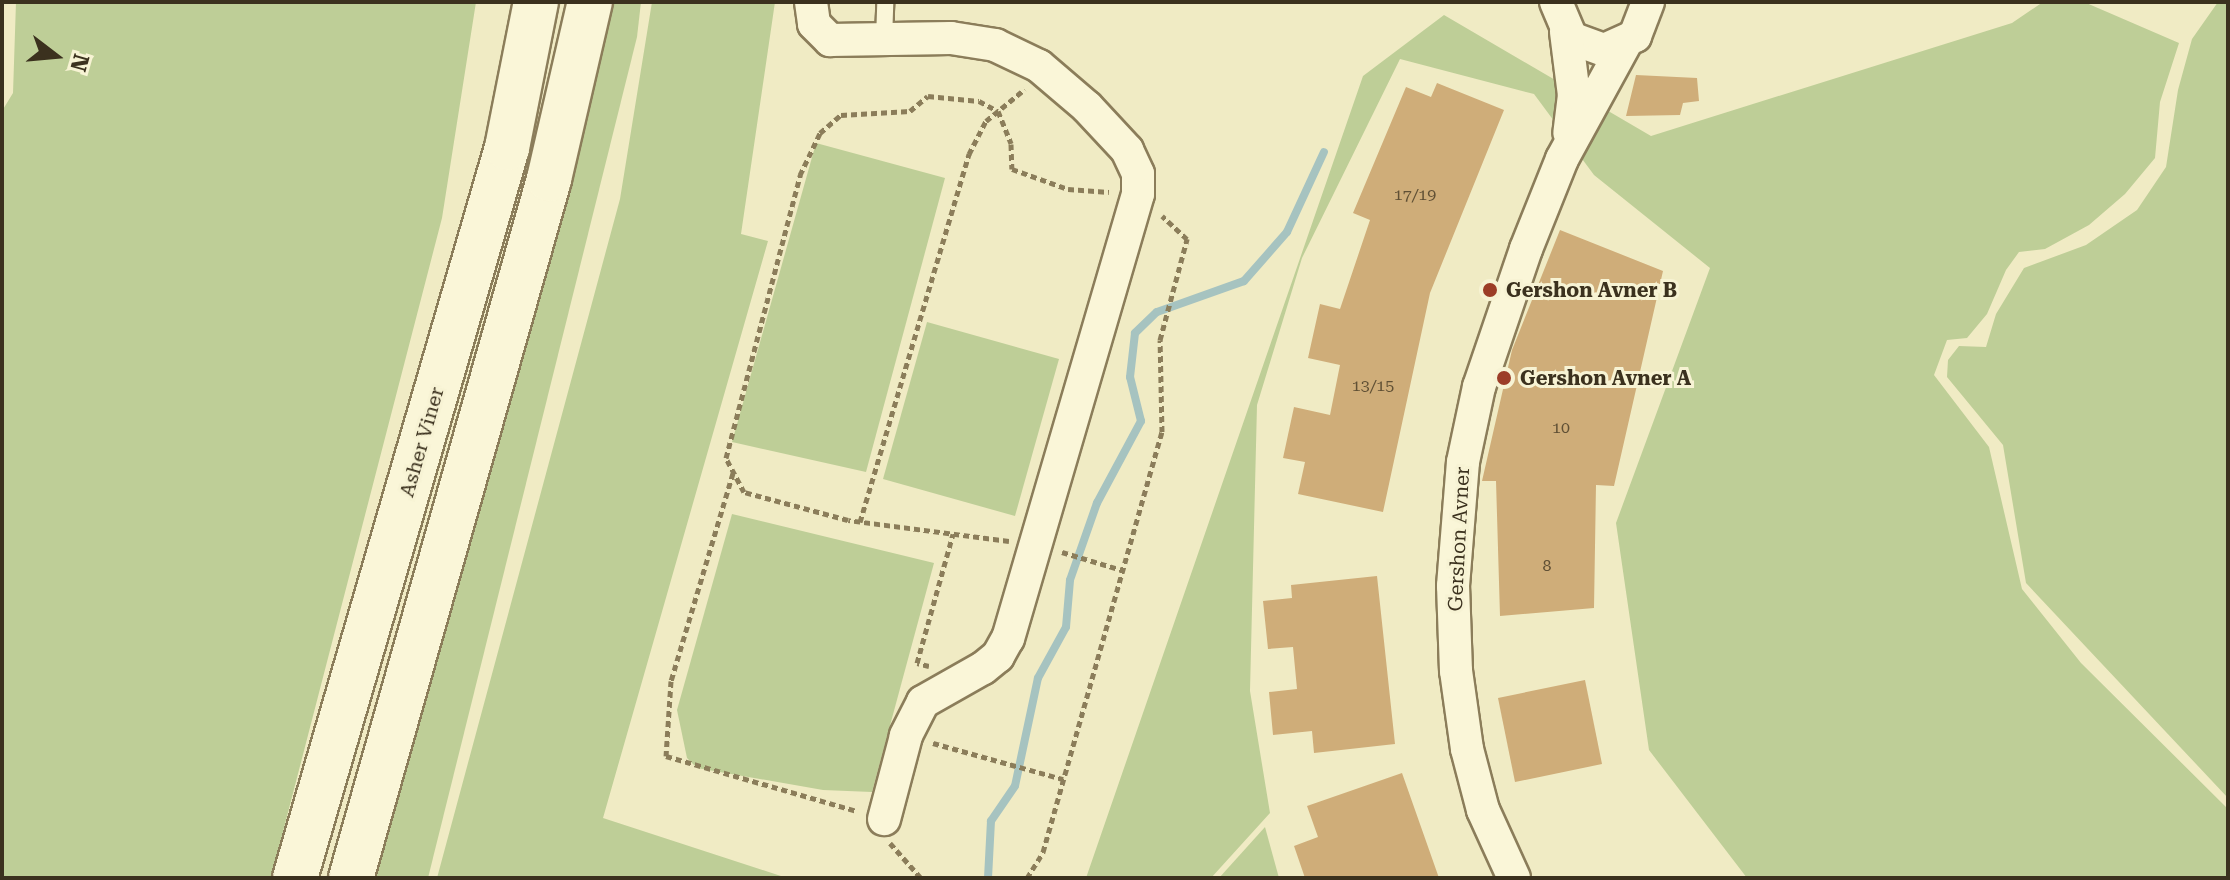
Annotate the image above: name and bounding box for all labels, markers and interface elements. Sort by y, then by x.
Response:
north arrow [16,16,96,96]
text: N [65,51,94,74]
house number: 17/19 [1394,185,1436,205]
place label: Gershon Avner B [1506,278,1677,302]
marker: Gershon Avner B [1481,281,1499,299]
place label: Gershon Avner A [1520,366,1691,390]
marker: Gershon Avner A [1495,369,1513,387]
house number: 13/15 [1352,376,1394,396]
street label: Asher Viner [395,384,449,500]
house number: 10 [1552,418,1570,438]
street label: Gershon Avner [1443,466,1475,612]
house number: 8 [1543,556,1551,576]

